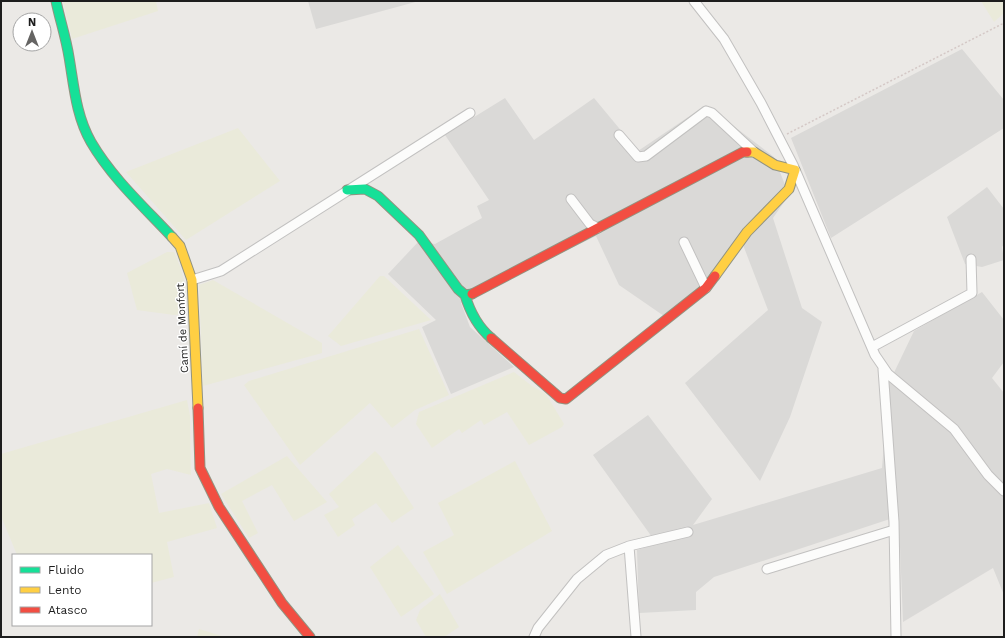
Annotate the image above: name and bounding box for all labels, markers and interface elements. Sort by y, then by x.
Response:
north arrow [12,12,52,52]
text: N [28,16,36,29]
street label: Camí de Monfort [174,282,191,373]
legend [12,554,152,626]
text: Fluido [48,563,84,577]
text: Lento [48,583,82,597]
text: Atasco [48,603,88,617]

